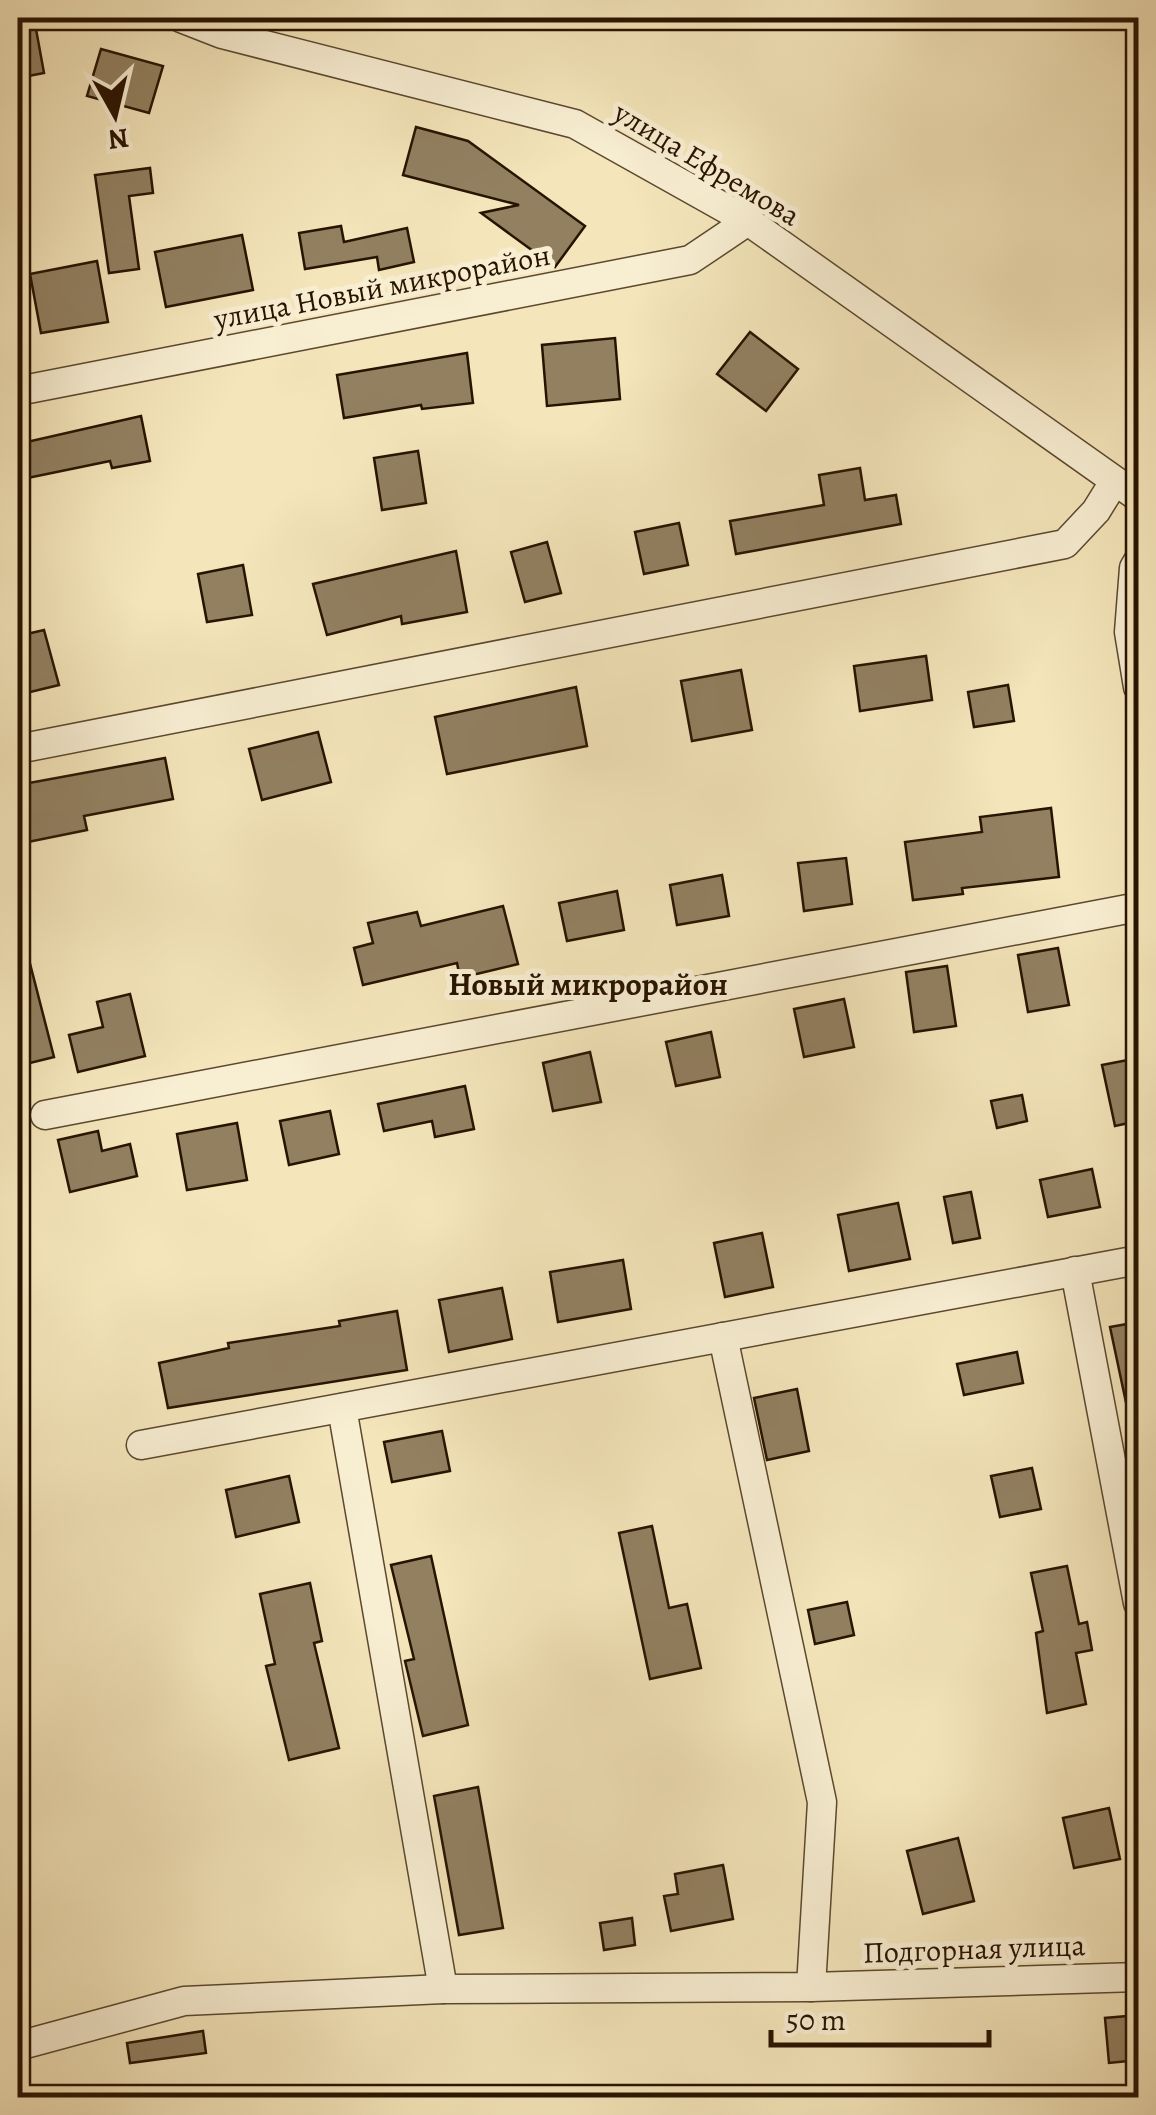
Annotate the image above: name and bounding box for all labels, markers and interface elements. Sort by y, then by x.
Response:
north arrow [65,65,165,165]
street label: улица Ефремова [606,92,808,235]
text: N [106,119,131,159]
street label: улица Новый микрорайон [210,235,553,339]
district label: Новый микрорайон [448,962,728,1006]
street label: Подгорная улица [862,1925,1086,1973]
scale bar [771,1985,988,2047]
text: 50 m [786,2000,846,2040]

